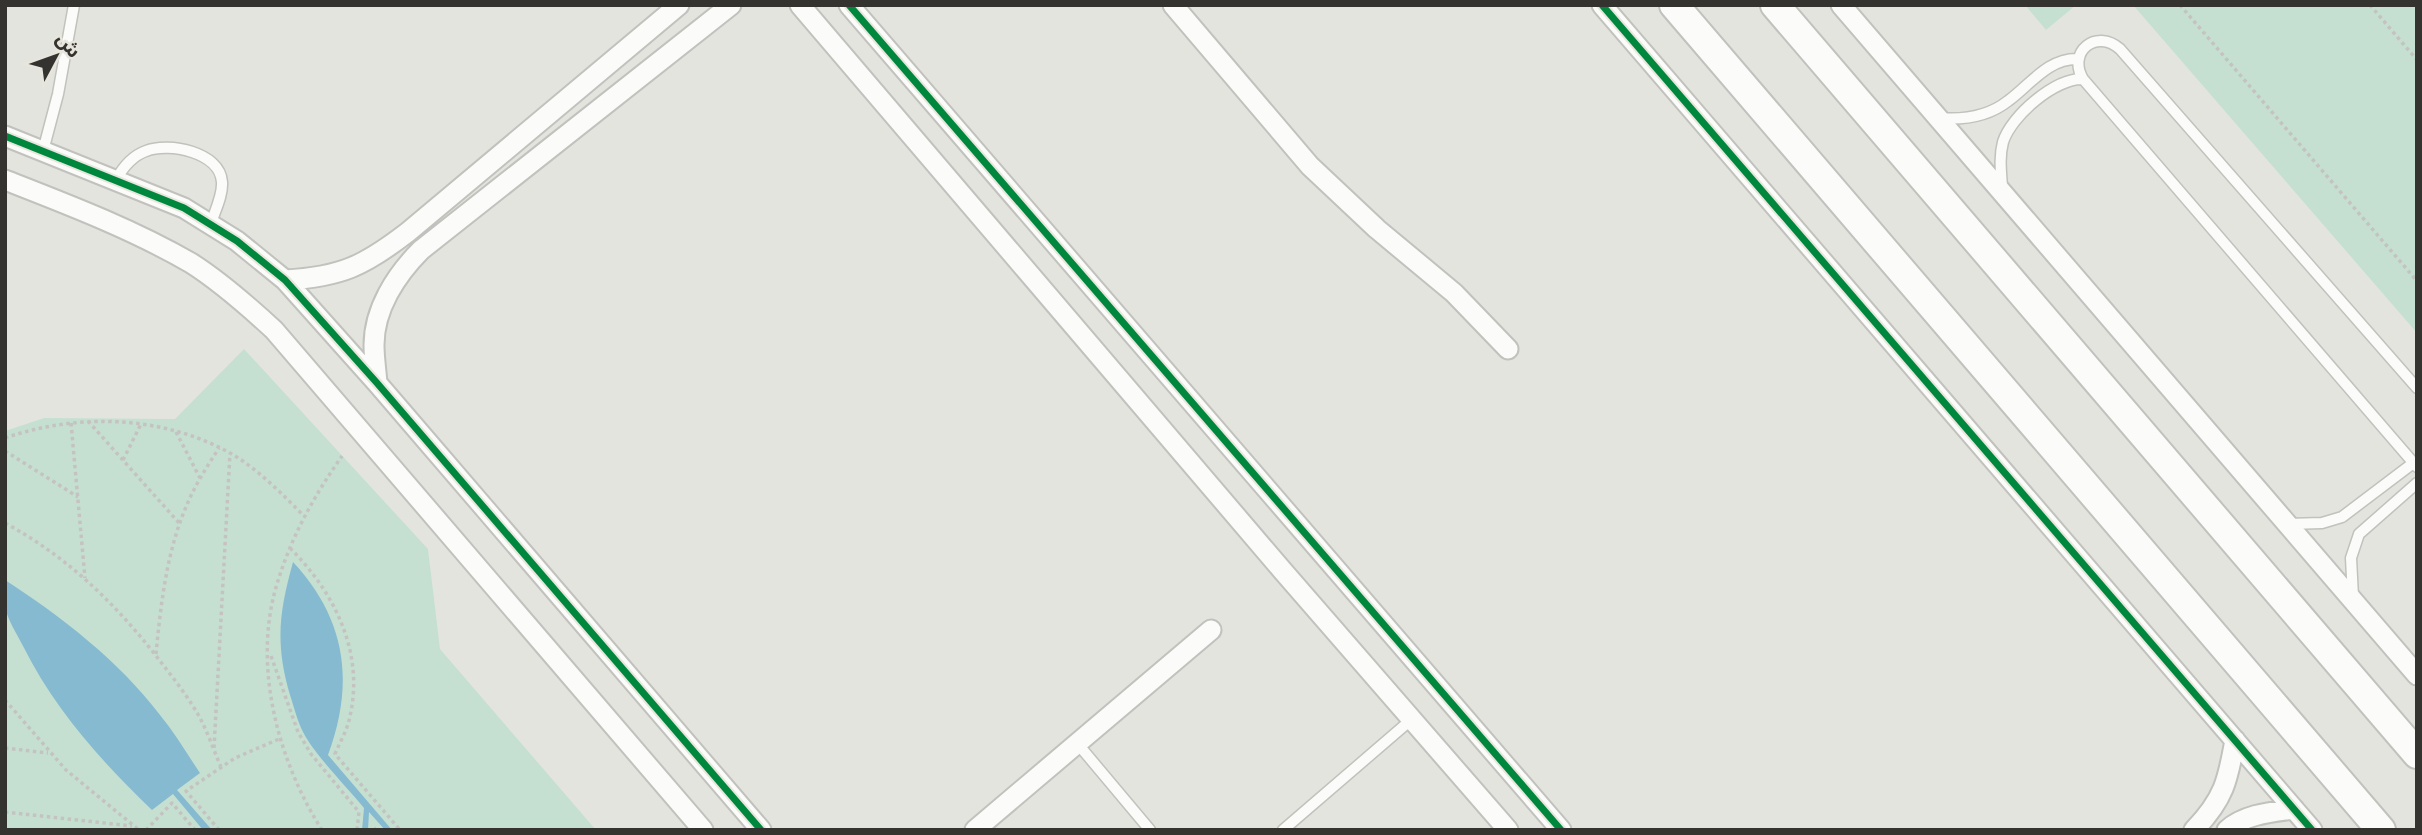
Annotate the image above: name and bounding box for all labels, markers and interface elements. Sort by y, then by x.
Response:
north arrow [21,21,91,91]
text: ش [52,28,86,62]

